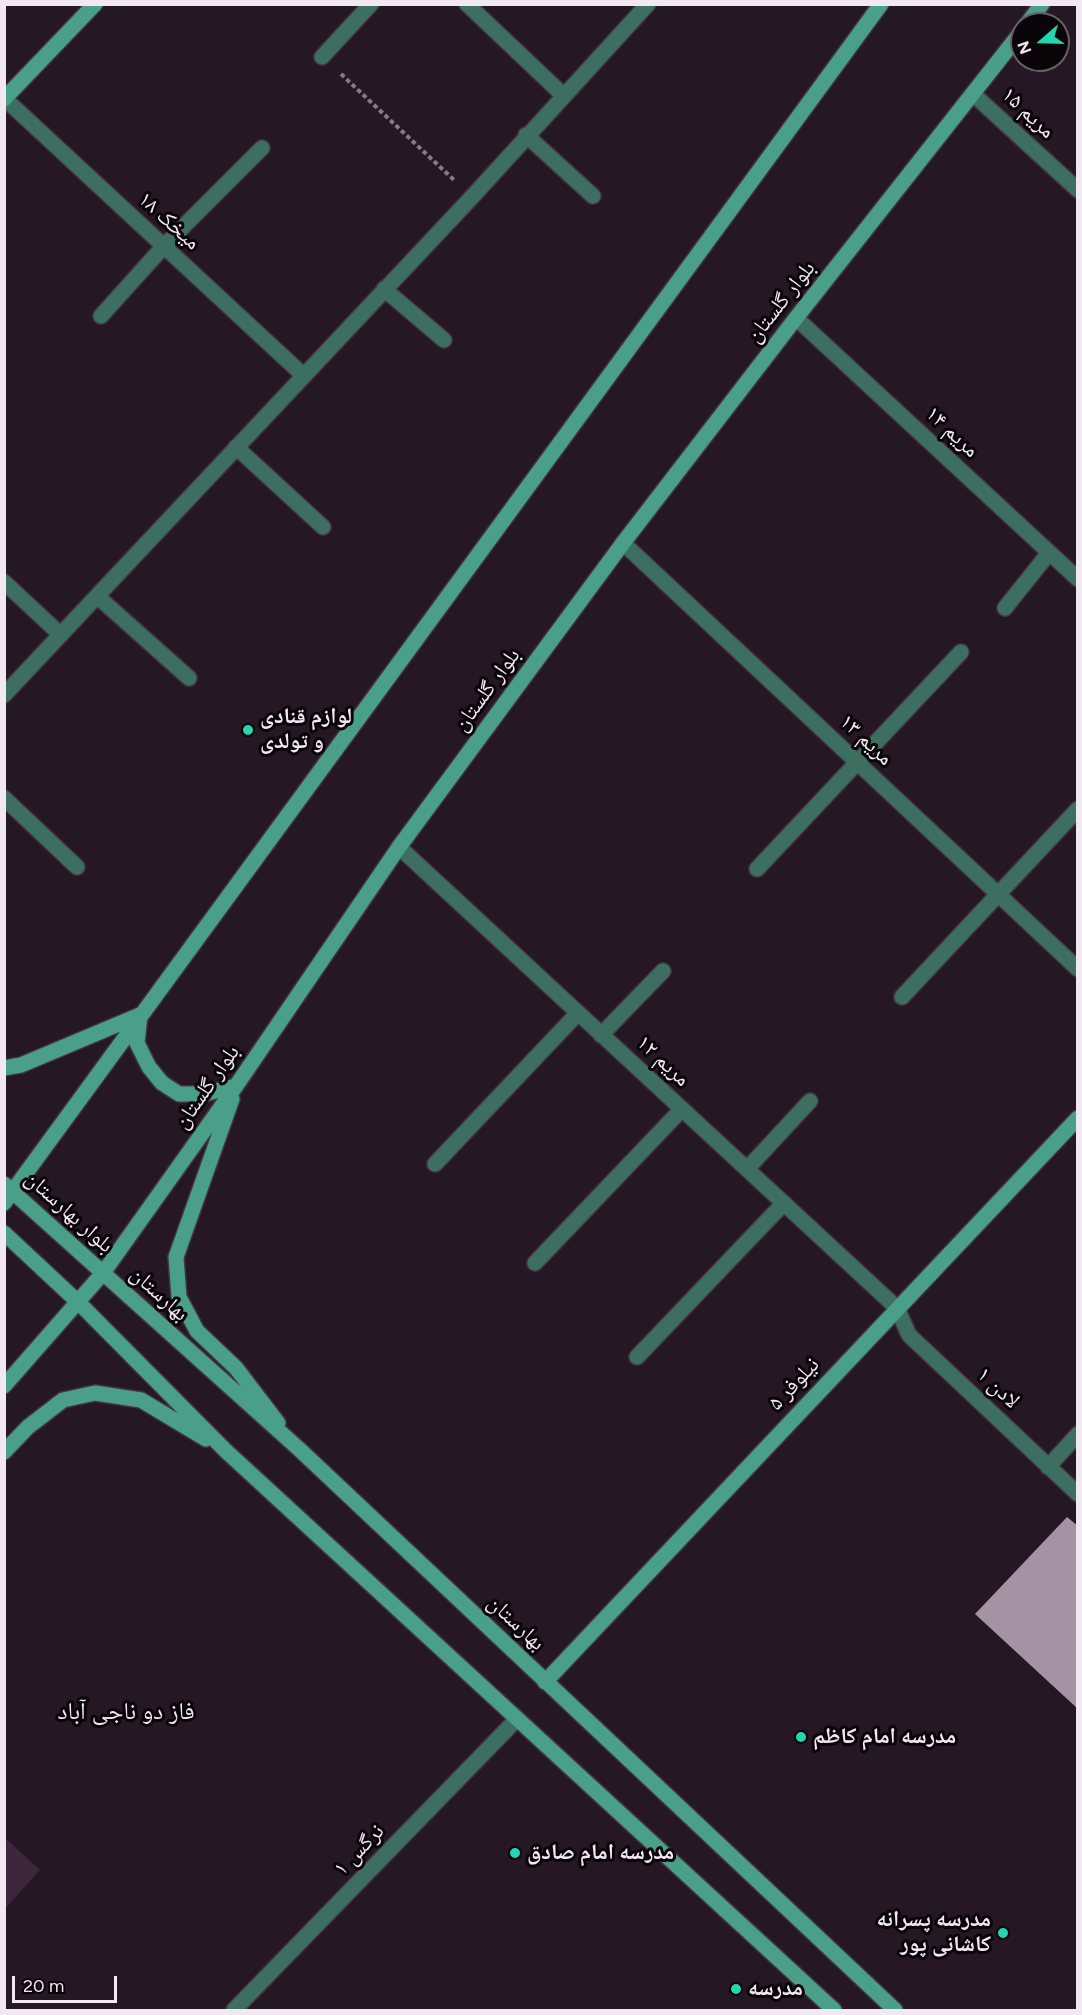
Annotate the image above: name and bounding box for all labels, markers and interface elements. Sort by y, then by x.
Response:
north arrow [1010,12,1070,72]
text: N [1013,39,1036,57]
street label: مریم ۱۵ [996,82,1060,144]
street label: میخک ۱۸ [132,186,206,256]
street label: بلوار گلستان [741,256,821,348]
street label: مریم ۱۴ [920,401,984,463]
street label: بلوار گلستان [448,643,526,737]
place label: لوازم قنادی و تولدی [260,704,352,756]
street label: مریم ۱۳ [834,709,898,771]
marker: لوازم قنادی و تولدی [241,723,255,737]
street label: مریم ۱۲ [631,1030,695,1092]
street label: بلوار گلستان [169,1040,245,1134]
street label: بلوار بهارستان [19,1165,119,1259]
street label: بهارستان [124,1261,194,1327]
street label: نیلوفر ۵ [763,1352,825,1416]
street label: لادن ۱ [971,1362,1025,1414]
street label: بهارستان [482,1590,550,1656]
district label: فاز دو ناجی آباد [57,1698,195,1726]
place label: مدرسه امام کاظم [813,1724,956,1750]
marker: مدرسه امام کاظم [794,1730,808,1744]
street label: نرگس ۱ [328,1819,390,1881]
place label: مدرسه امام صادق [527,1840,674,1866]
marker: مدرسه امام صادق [508,1846,522,1860]
place label: مدرسه پسرانه کاشانی پور [877,1907,991,1958]
marker: مدرسه پسرانه کاشانی پور [996,1926,1010,1940]
scale bar [15,1964,120,2002]
text: 20 m [23,1975,64,1997]
place label: مدرسه [748,1976,803,2002]
marker: مدرسه [729,1982,743,1996]

